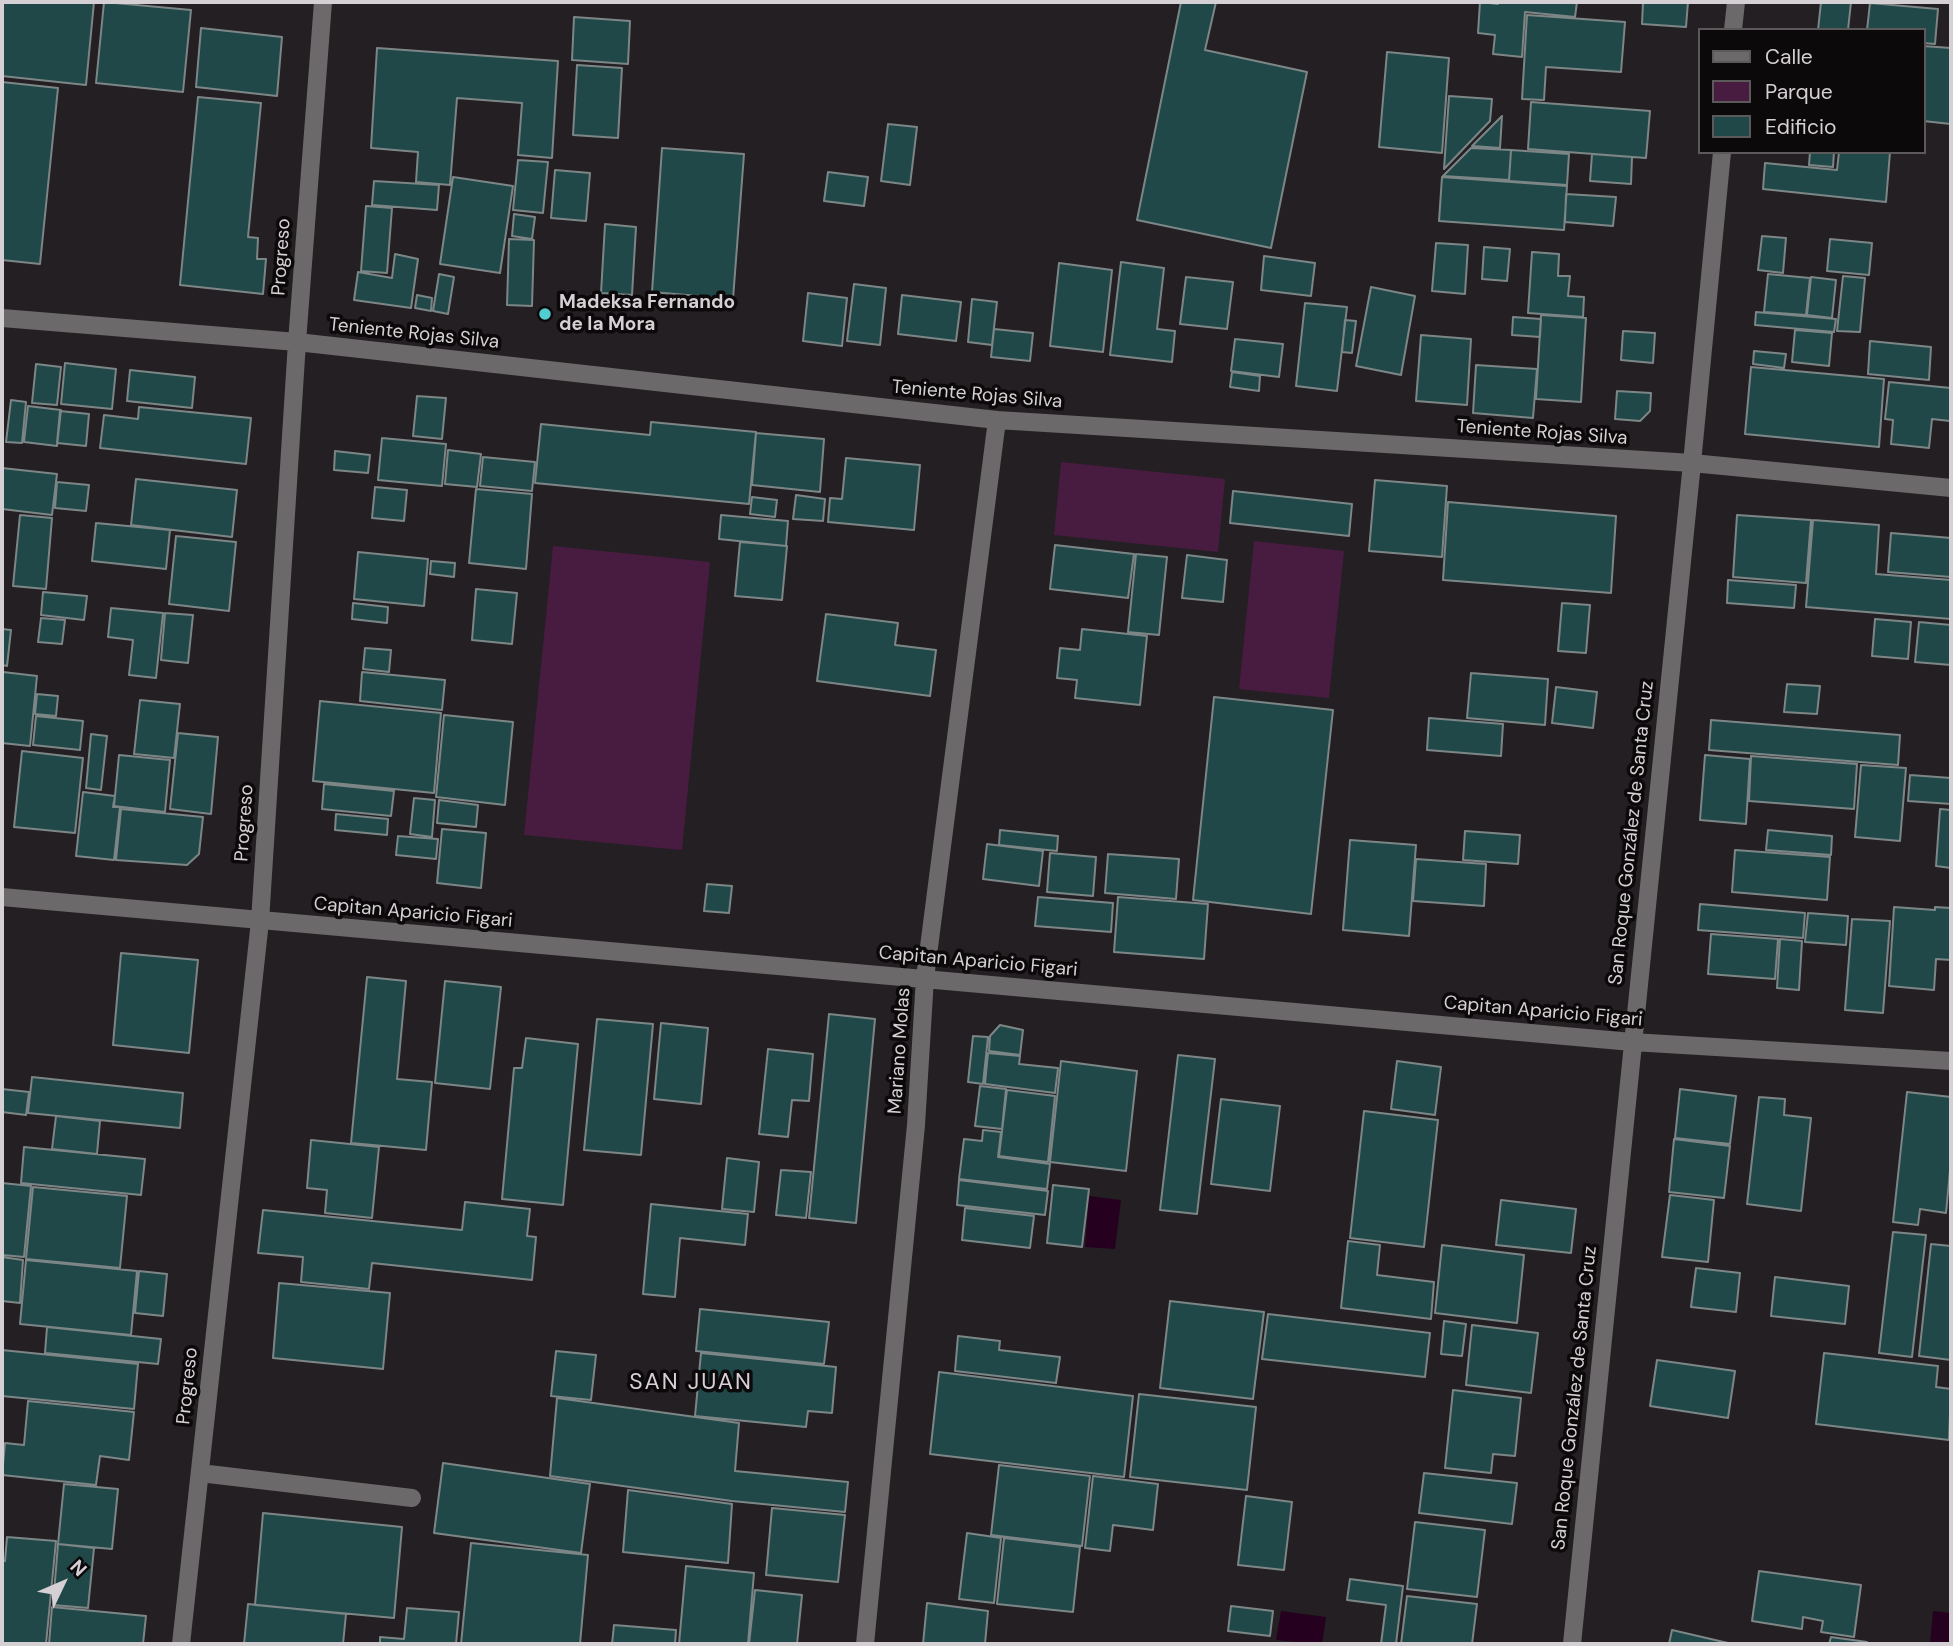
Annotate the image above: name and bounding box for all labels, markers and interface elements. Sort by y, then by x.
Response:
legend [1698,28,1925,154]
text: Calle [1765,43,1813,71]
text: Parque [1765,78,1833,106]
text: Edificio [1765,113,1836,141]
street label: Progreso [268,218,296,296]
place label: Madeksa Fernando de la Mora [559,292,735,336]
marker: Madeksa Fernando de la Mora [537,306,553,322]
street label: Teniente Rojas Silva [328,314,500,354]
street label: Teniente Rojas Silva [891,376,1063,414]
street label: Teniente Rojas Silva [1456,416,1628,450]
street label: San Roque González de Santa Cruz [1605,680,1659,986]
street label: Progreso [231,784,259,862]
street label: Capitan Aparicio Figari [313,893,513,933]
street label: Capitan Aparicio Figari [878,942,1078,982]
street label: Mariano Molas [884,987,916,1115]
street label: Capitan Aparicio Figari [1443,992,1643,1032]
street label: San Roque González de Santa Cruz [1548,1245,1602,1551]
street label: Progreso [173,1346,203,1426]
district label: SAN JUAN [630,1369,752,1397]
north arrow [28,1548,98,1618]
text: N [65,1554,92,1582]

